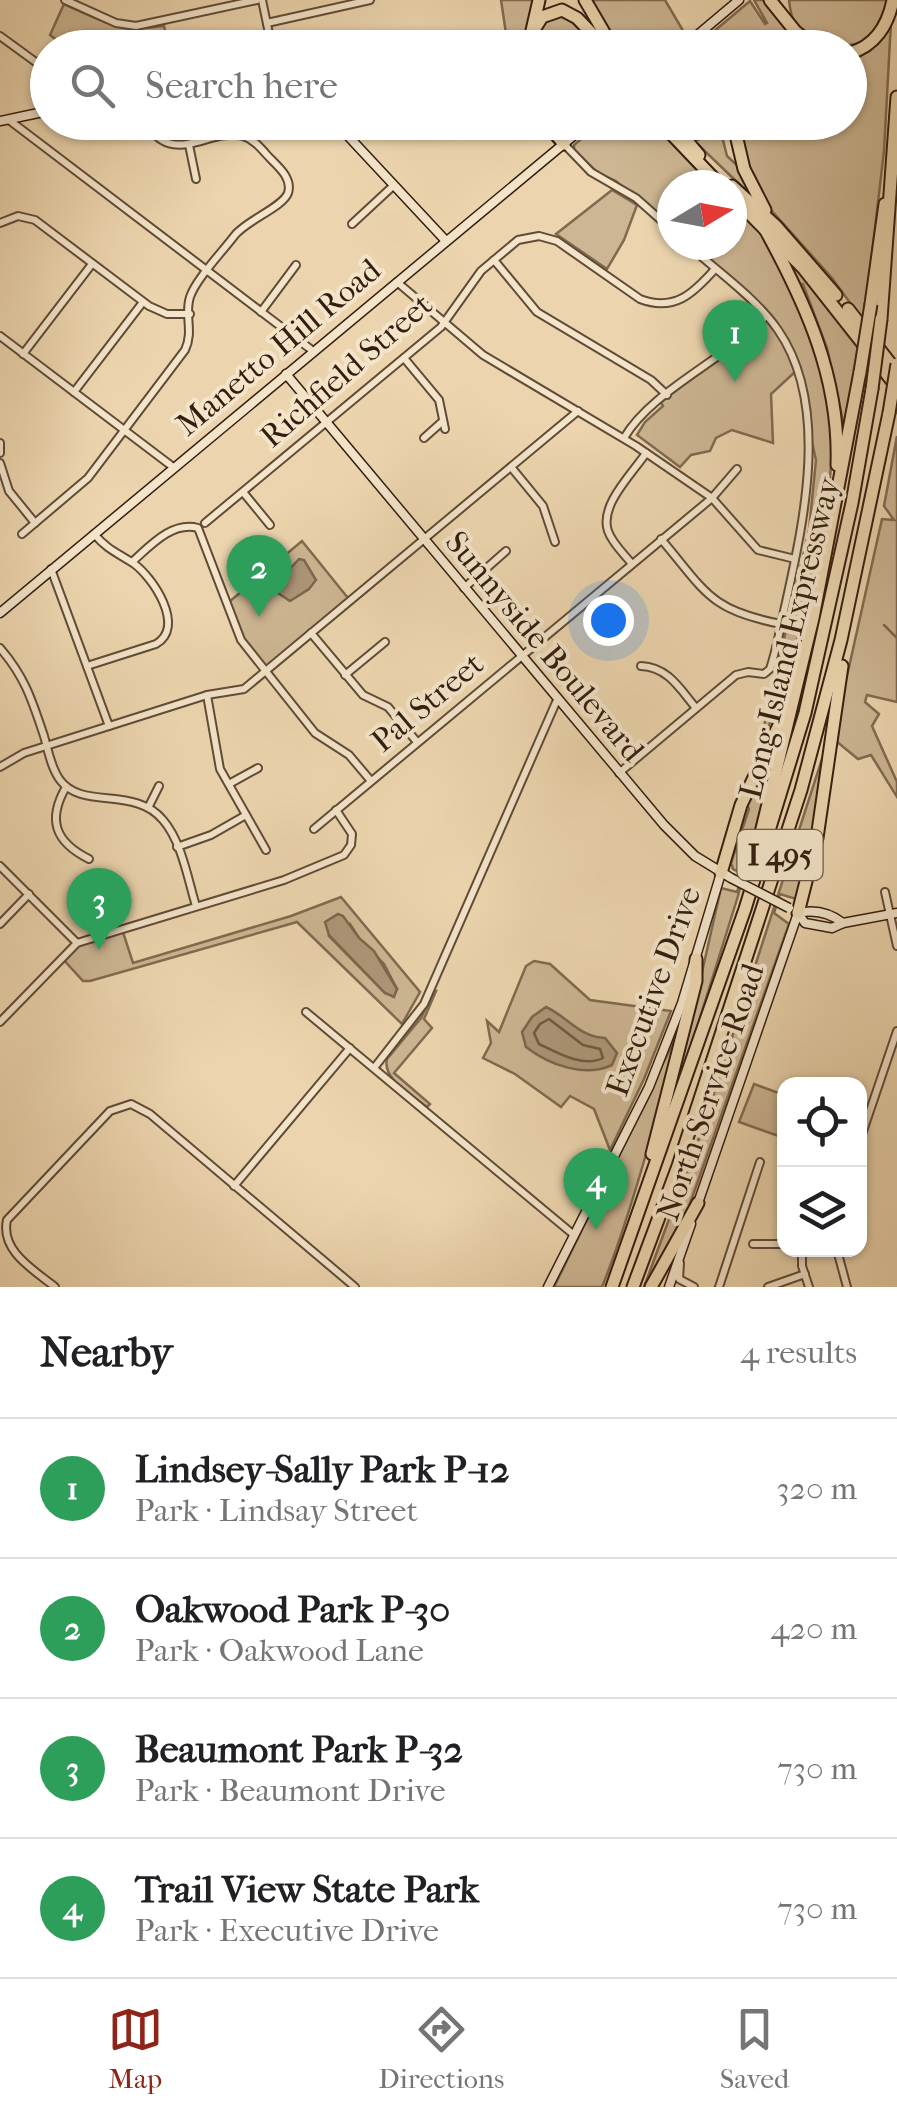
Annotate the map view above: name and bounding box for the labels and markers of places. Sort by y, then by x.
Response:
pin: 1 [702,300,768,382]
pin: 2 [226,534,292,617]
pin: 3 [66,868,132,950]
pin: 4 [564,1148,628,1230]

